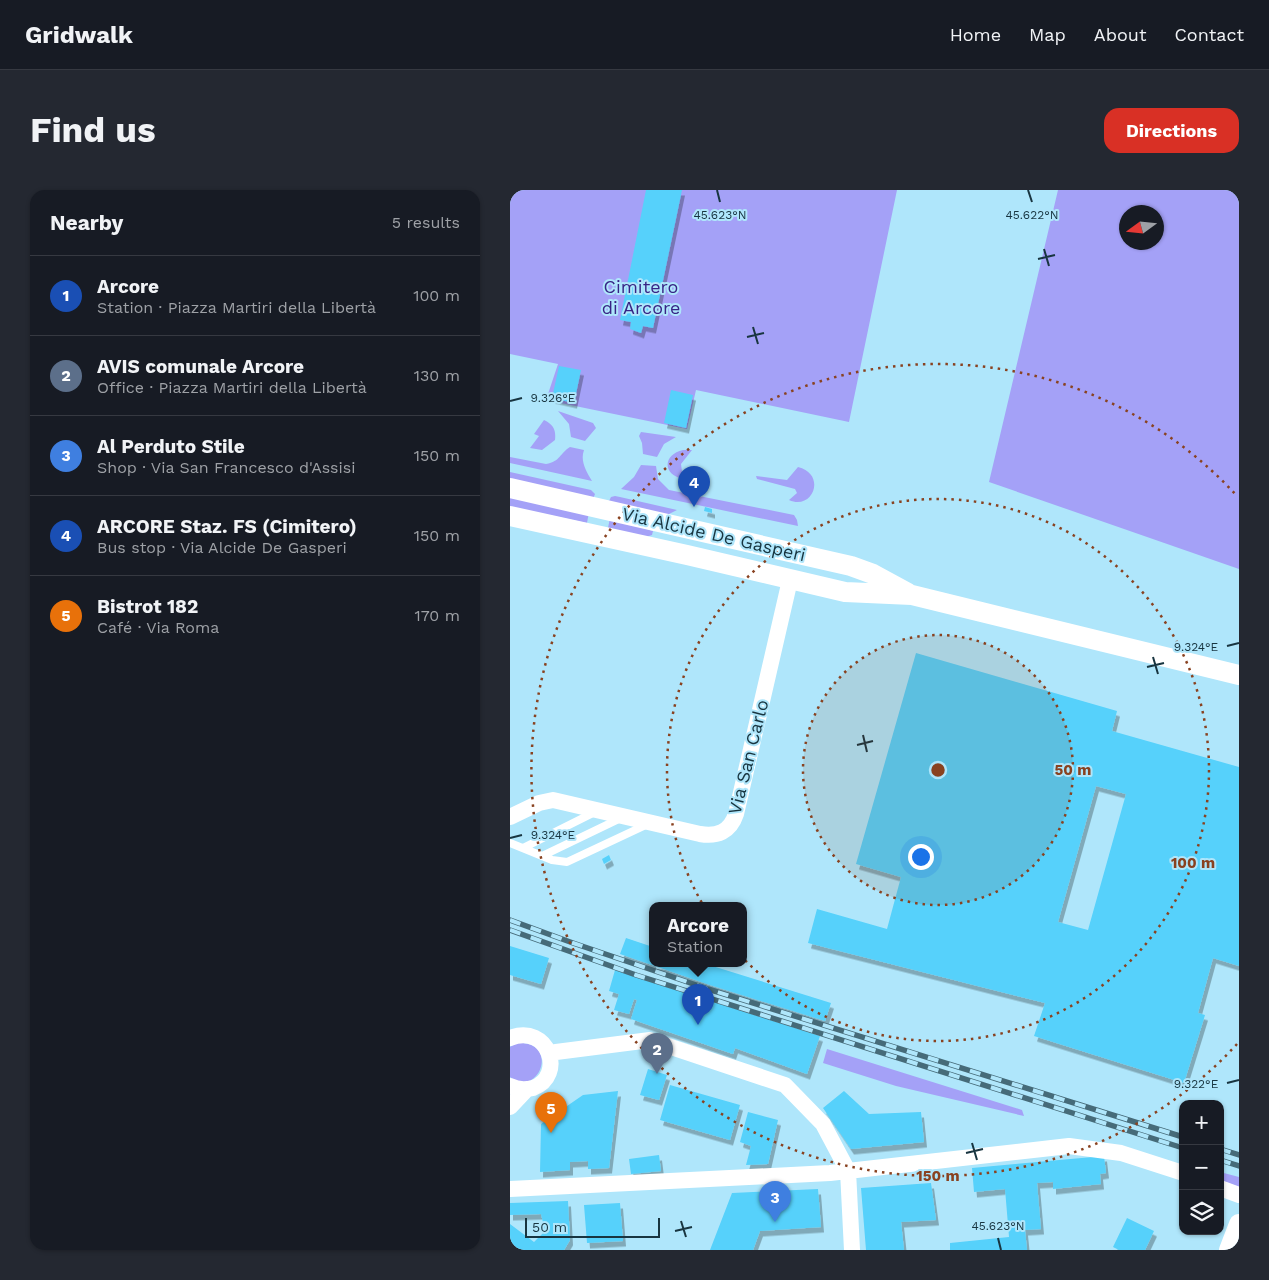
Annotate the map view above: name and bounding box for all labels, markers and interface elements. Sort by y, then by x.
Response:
text: Gridwalk [25,21,133,49]
text: Home [950,24,1001,45]
text: Map [1029,24,1066,45]
text: About [1094,24,1146,45]
text: Contact [1174,24,1244,45]
button: Directions [1104,108,1239,153]
text: Find us [30,109,156,151]
north arrow [1119,205,1164,250]
text: 45.623°N [694,208,746,222]
text: 45.622°N [1006,208,1058,222]
text: Nearby [50,210,123,235]
text: 5 results [392,213,460,232]
text: Arcore [97,275,159,298]
park label: Cimitero di Arcore [602,276,680,318]
text: 1 [63,286,69,305]
text: 100 m [413,286,460,305]
text: Station · Piazza Martiri della Libertà [97,298,376,317]
text: AVIS comunale Arcore [97,355,304,378]
text: 2 [61,366,71,385]
text: 130 m [414,366,460,385]
text: Office · Piazza Martiri della Libertà [97,378,367,397]
text: 9.326°E [531,391,576,405]
text: Al Perduto Stile [97,435,245,458]
text: 3 [61,446,71,465]
text: 150 m [414,446,460,465]
text: Shop · Via San Francesco d'Assisi [97,458,356,477]
pin: 4 [678,466,710,507]
street label: Via Alcide De Gasperi [620,503,808,565]
text: ARCORE Staz. FS (Cimitero) [97,515,357,538]
text: 4 [61,526,71,545]
text: 150 m [414,526,460,545]
text: Bus stop · Via Alcide De Gasperi [97,538,347,557]
text: Bistrot 182 [97,595,198,618]
text: 5 [61,606,71,625]
text: 170 m [414,606,460,625]
text: Café · Via Roma [97,618,219,637]
text: 9.324°E [1174,640,1219,654]
street label: Via San Carlo [724,698,772,816]
centre of rings [929,761,947,779]
text: 50 m [1055,761,1091,779]
text: 9.324°E [531,828,576,842]
your location [908,844,934,870]
text: 100 m [1171,854,1215,872]
popup [649,902,747,967]
text: Arcore [667,914,729,937]
text: Station [667,937,723,956]
pin: 1 [682,984,714,1025]
pin: 2 [641,1033,673,1074]
text: 9.322°E [1174,1077,1219,1091]
pin: 5 [535,1092,567,1133]
map controls [1179,1100,1224,1235]
button: + [1179,1100,1224,1145]
button: − [1179,1145,1224,1190]
text: 150 m [916,1167,960,1185]
pin: 3 [759,1181,791,1222]
button: layers [1179,1190,1224,1235]
scale bar [525,1215,660,1238]
text: 50 m [532,1219,567,1235]
text: 45.623°N [972,1219,1024,1233]

